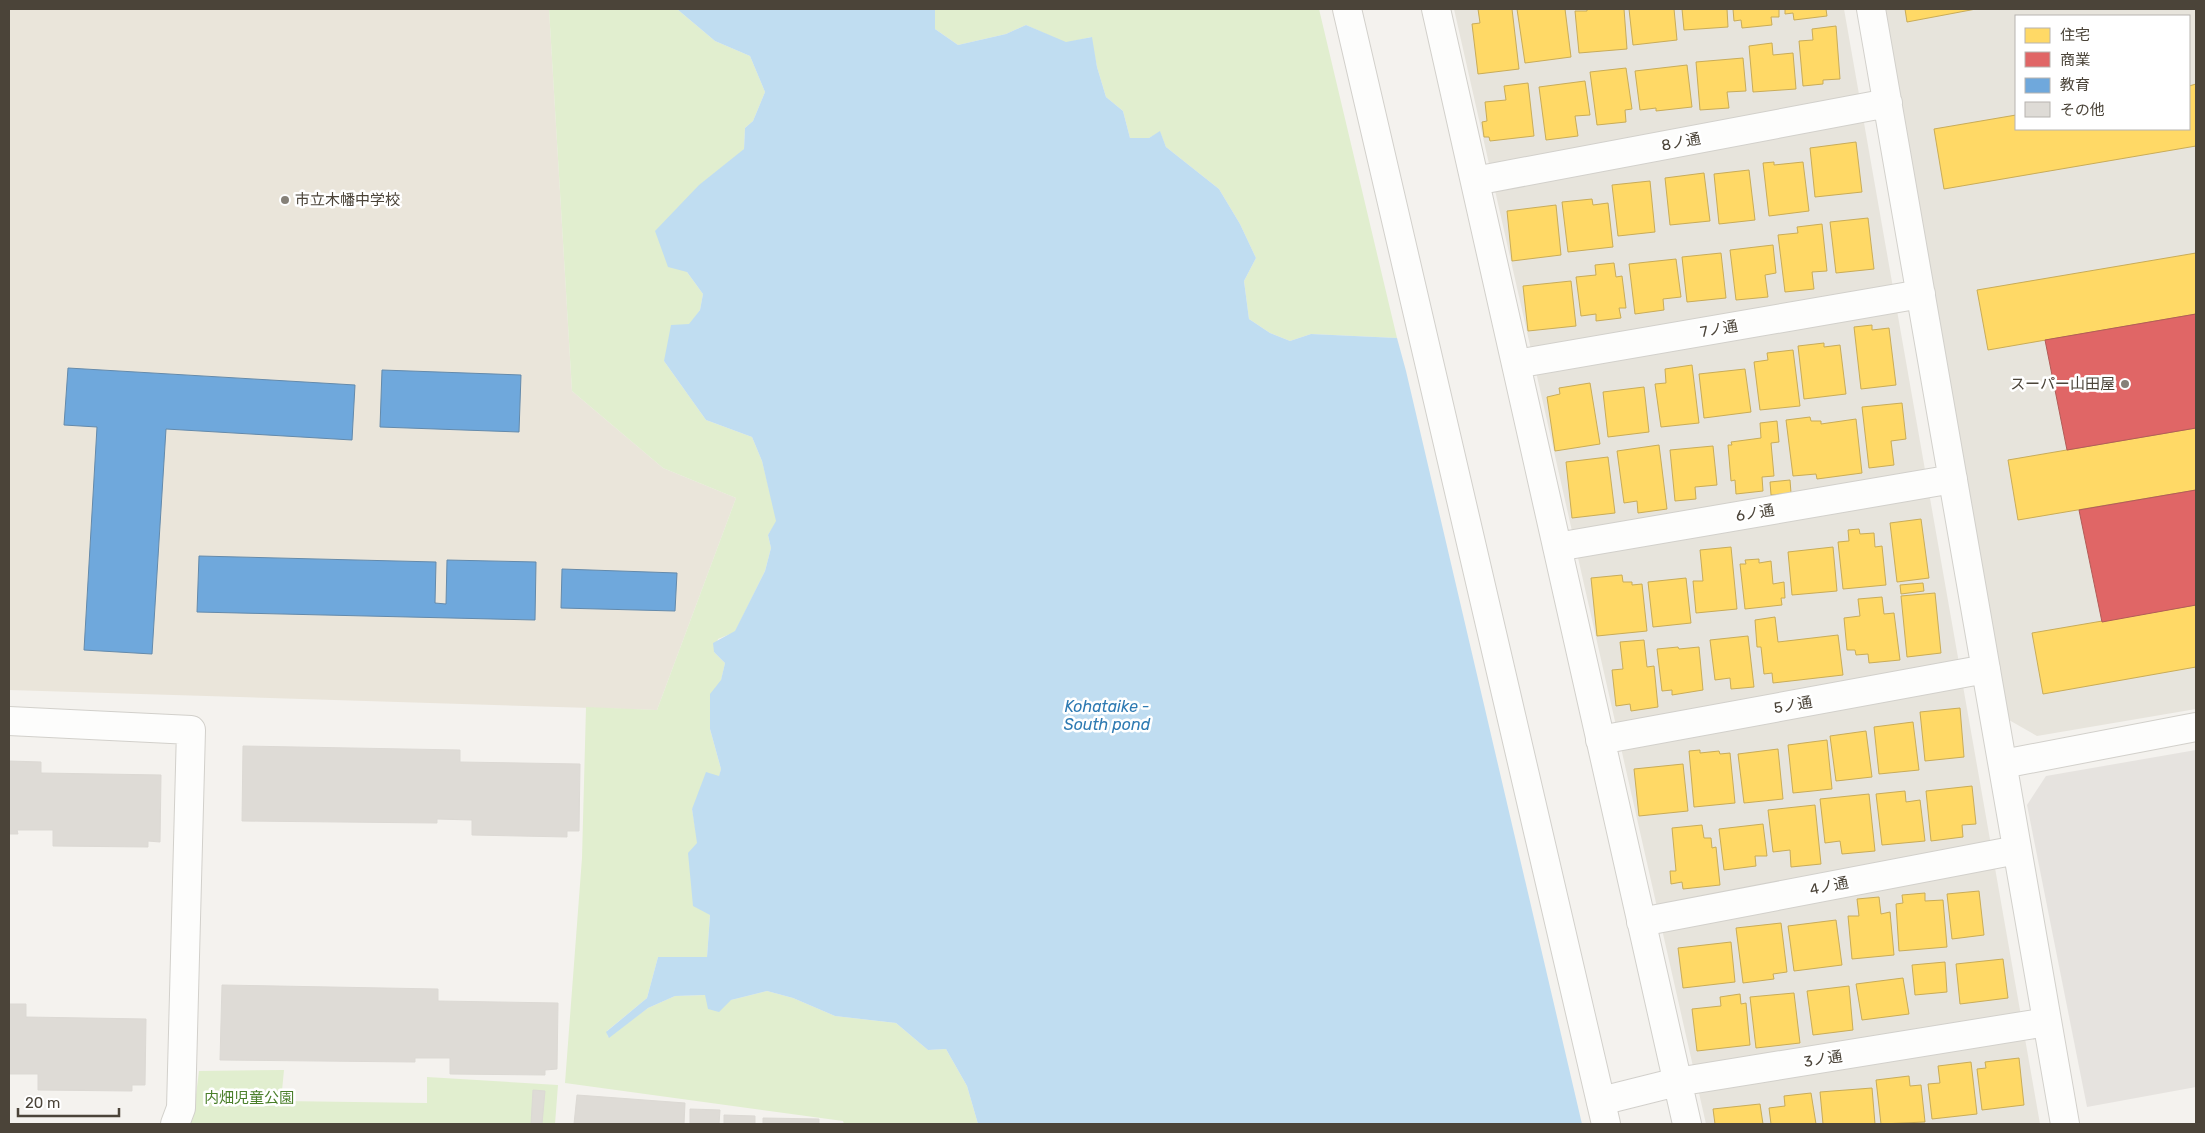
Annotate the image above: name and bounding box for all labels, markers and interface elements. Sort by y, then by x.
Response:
legend [2015,15,2190,130]
text: 住宅 [2060,26,2090,44]
text: 商業 [2060,51,2090,69]
text: 教育 [2060,76,2090,94]
text: その他 [2060,101,2105,119]
street label: 8ノ通 [1660,129,1702,155]
place label: 市立木幡中学校 [295,191,400,209]
marker: 市立木幡中学校 [279,194,291,206]
street label: 7ノ通 [1699,317,1739,341]
place label: スーパー山田屋 [2010,375,2115,393]
marker: スーパー山田屋 [2119,378,2131,390]
street label: 6ノ通 [1734,501,1776,525]
street label: 5ノ通 [1772,693,1814,717]
water label: Kohataike - South pond [1064,697,1151,734]
street label: 4ノ通 [1808,873,1850,899]
street label: 3ノ通 [1802,1047,1844,1071]
scale bar [18,1086,119,1118]
park label: 内畑児童公園 [204,1089,294,1107]
text: 20 m [25,1094,60,1112]

